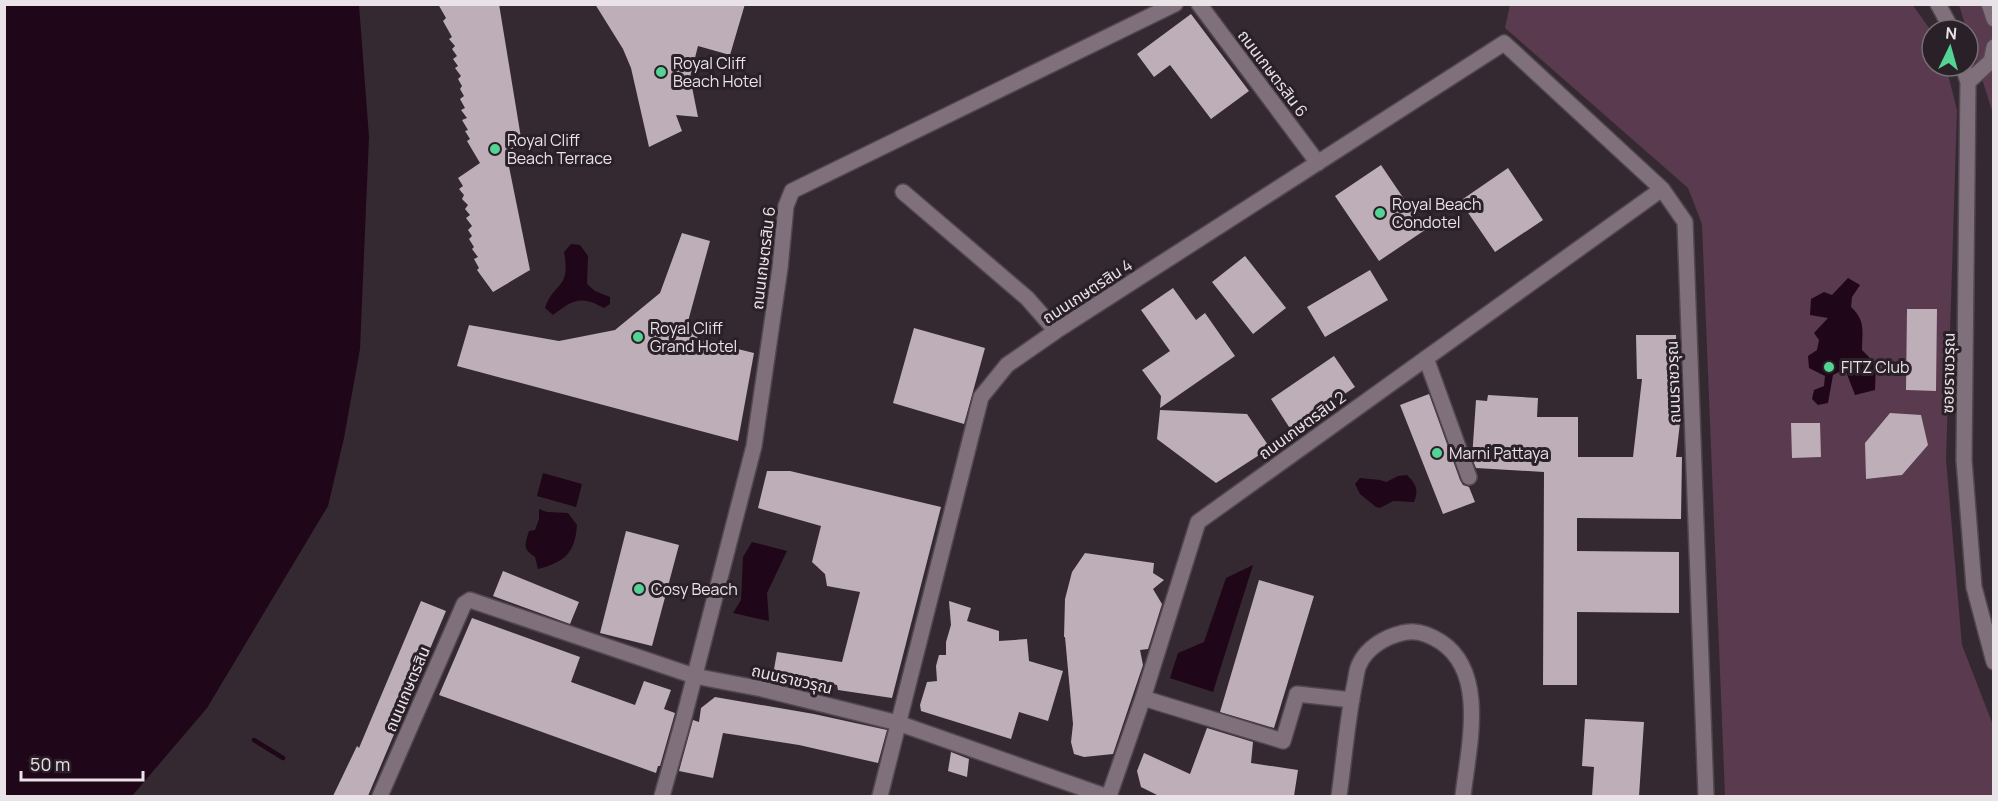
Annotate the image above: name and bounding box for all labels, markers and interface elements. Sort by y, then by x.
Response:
north arrow [1920,18,1980,78]
text: N [1945,22,1958,45]
street label: ถนนเกษตรสิน 6 [1233,25,1313,121]
place label: Royal Cliff Beach Hotel [673,52,762,92]
marker: Royal Cliff Beach Hotel [654,65,668,79]
place label: Royal Cliff Beach Terrace [507,129,612,169]
marker: Royal Cliff Beach Terrace [488,142,502,156]
place label: Royal Beach Condotel [1392,193,1481,233]
street label: ถนนเกษตรสิน 6 [746,205,780,311]
marker: Royal Beach Condotel [1373,206,1387,220]
street label: ถนนเกษตรสิน 4 [1038,254,1136,328]
place label: Royal Cliff Grand Hotel [650,317,737,357]
marker: Royal Cliff Grand Hotel [631,330,645,344]
street label: ซอยราชวรุณ [1936,332,1960,414]
street label: ถนนราชวรุณ [1661,340,1685,424]
place label: FITZ Club [1841,356,1910,378]
marker: FITZ Club [1822,360,1836,374]
street label: ถนนเกษตรสิน 2 [1254,386,1350,464]
place label: Marni Pattaya [1449,442,1549,464]
marker: Marni Pattaya [1430,446,1444,460]
place label: Cosy Beach [651,578,738,600]
marker: Cosy Beach [632,582,646,596]
street label: ถนนเกษตรสิน [379,643,435,735]
street label: ถนนราชวรุณ [749,659,835,699]
scale bar [21,744,142,782]
text: 50 m [30,752,70,776]

